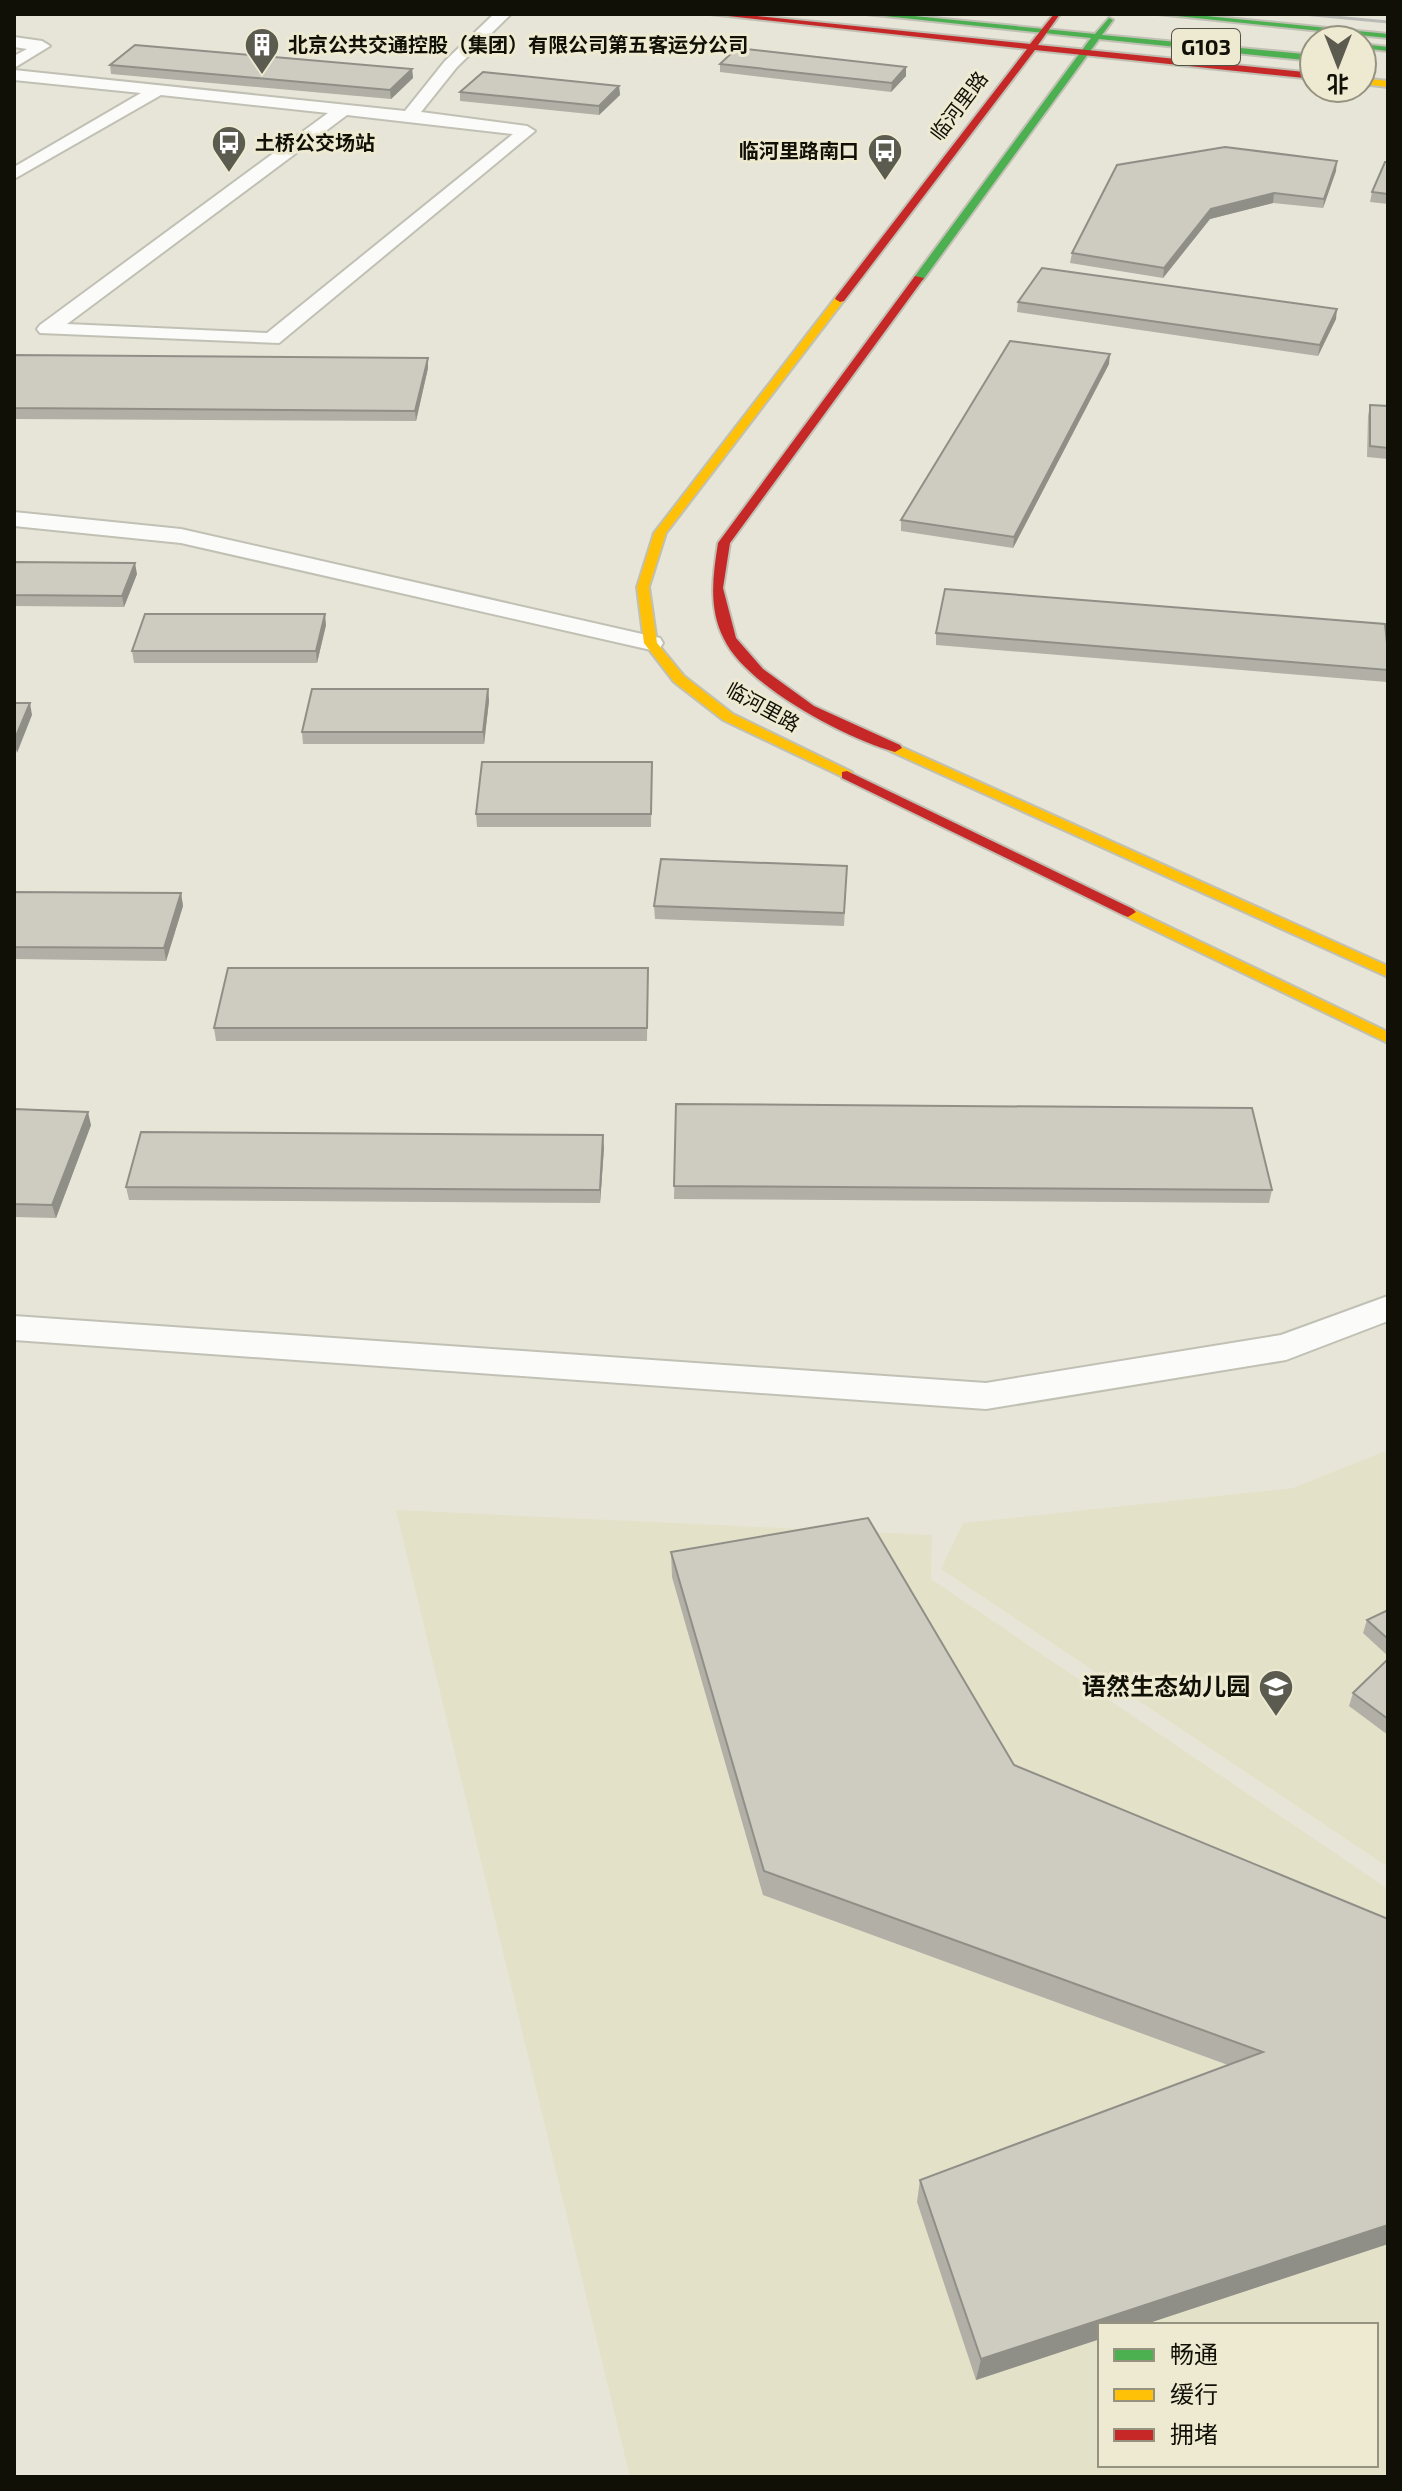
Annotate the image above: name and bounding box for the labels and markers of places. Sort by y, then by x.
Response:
building icon: 北京公共交通控股（集团）有限公司第五客运分公司 [243,26,281,76]
place label: 北京公共交通控股（集团）有限公司第五客运分公司 [288,32,748,56]
bus stop icon: 土桥公交场站 [210,124,248,174]
place label: 土桥公交场站 [255,130,375,154]
bus stop icon: 临河里路南口 [866,132,904,182]
place label: 临河里路南口 [739,138,859,162]
school or university icon: 语然生态幼儿园 [1257,1668,1295,1718]
place label: 语然生态幼儿园 [1082,1671,1250,1700]

